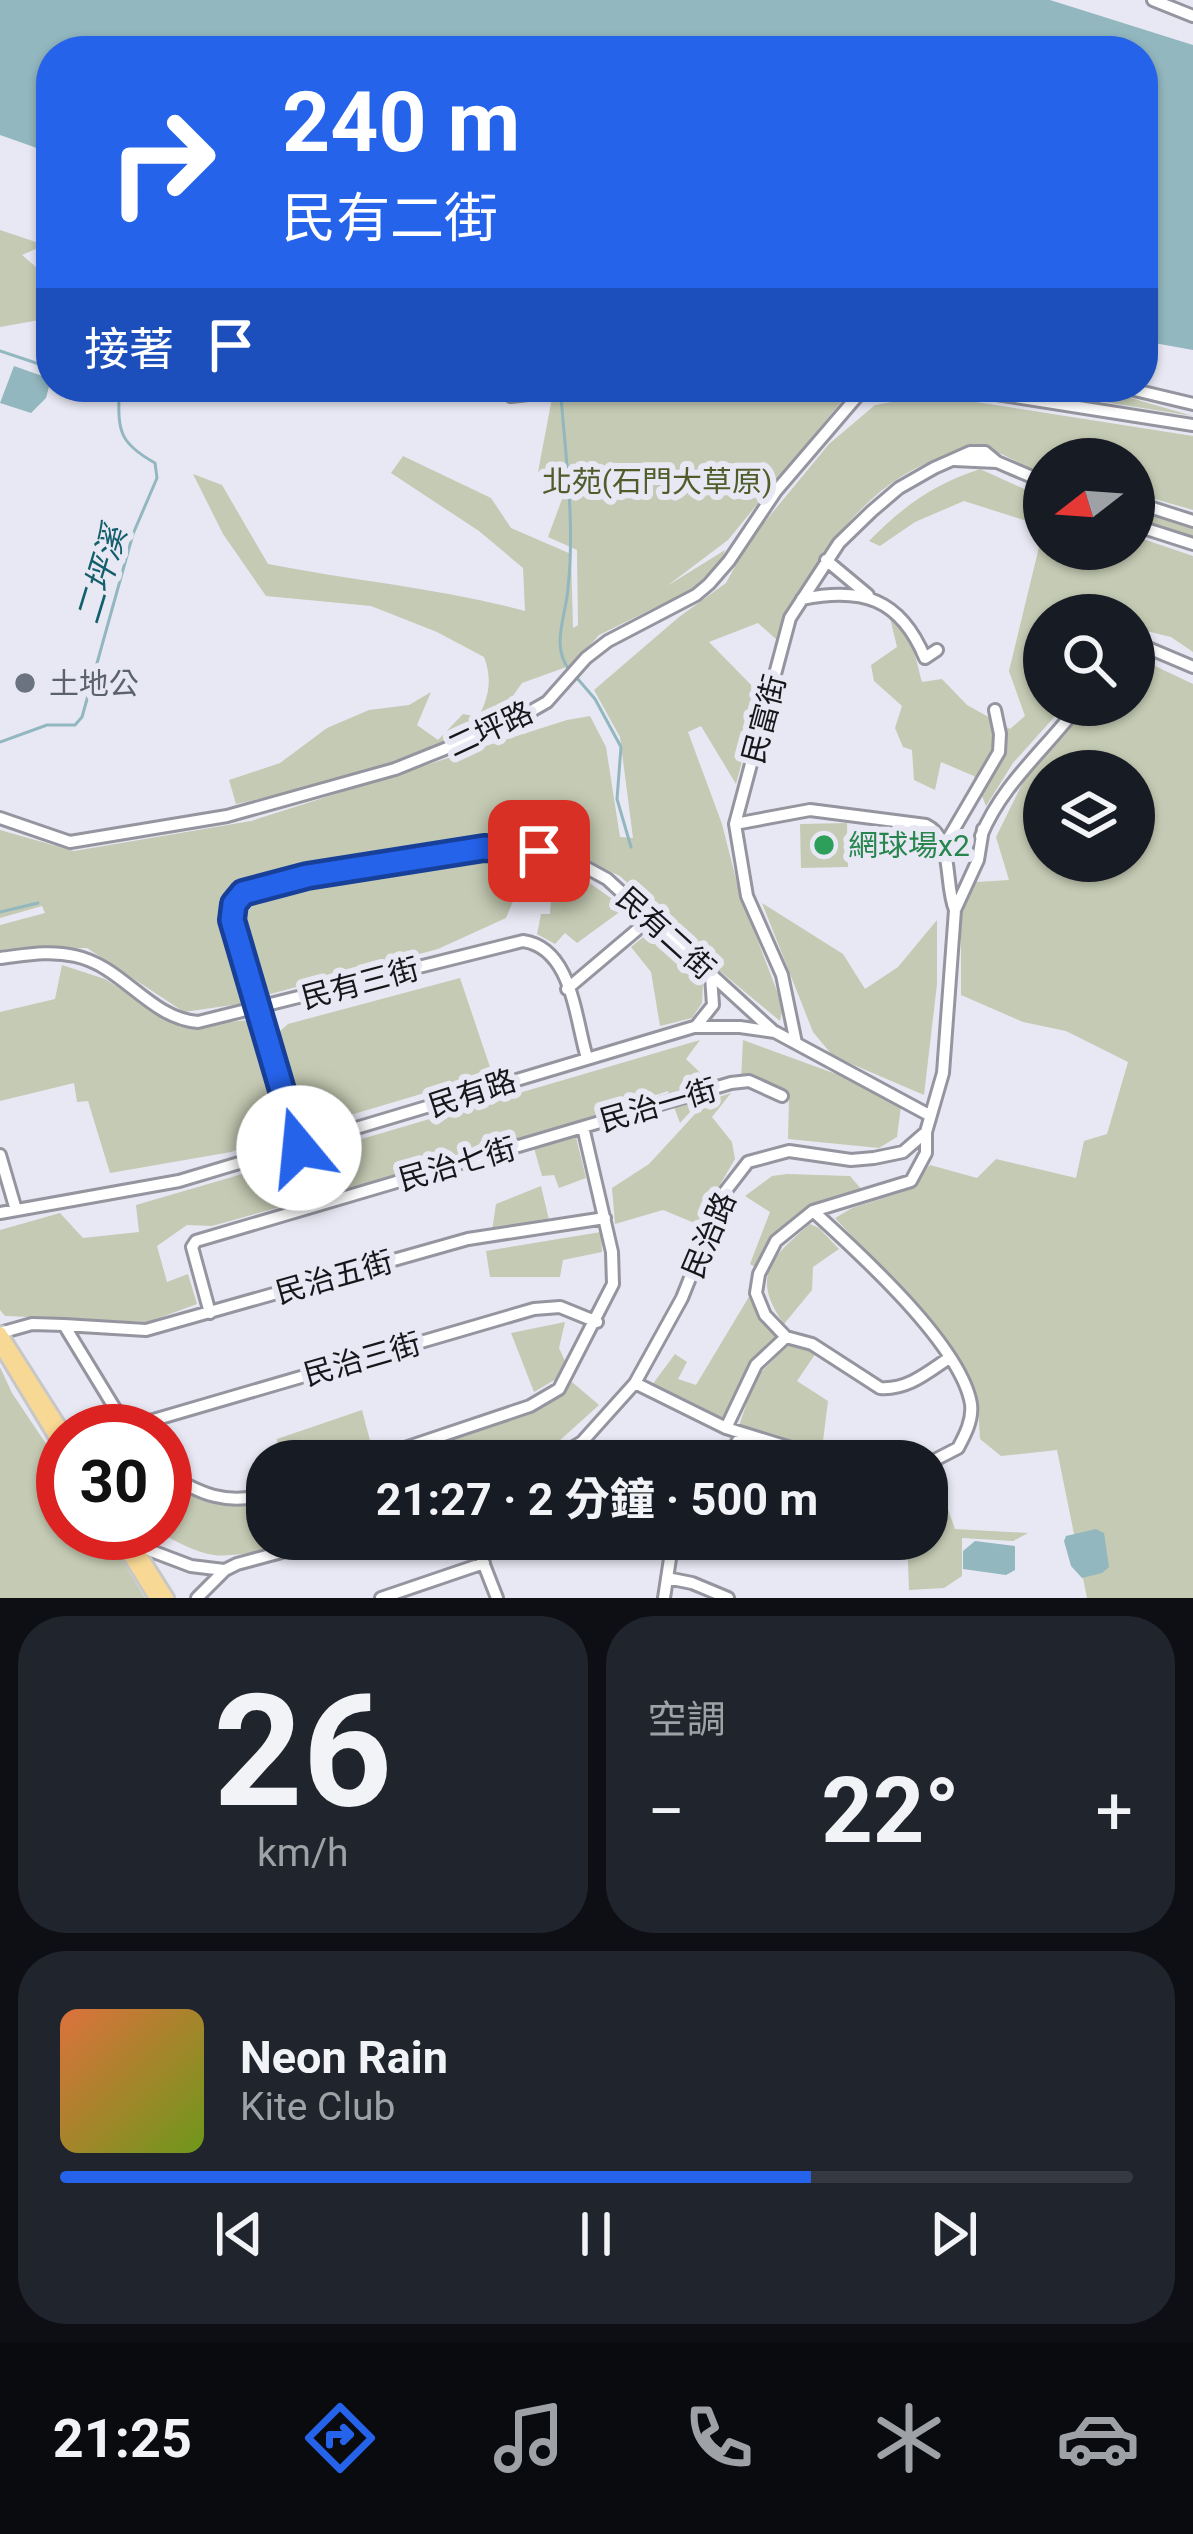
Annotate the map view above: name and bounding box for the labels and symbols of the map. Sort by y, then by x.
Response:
north arrow [1023,438,1155,570]
park label: 北苑(石門大草原) [542,464,772,499]
water label: 二坪溪 [68,518,135,628]
place label: 土地公 [49,666,139,701]
marker: 土地公 [12,670,38,696]
street label: 民富街 [735,671,793,767]
street label: 二坪路 [442,694,538,764]
pin [488,800,590,902]
place label: 網球場x2 [848,828,970,863]
marker: 網球場x2 [811,832,837,858]
street label: 民有二街 [610,880,722,986]
street label: 民有三街 [298,951,422,1015]
street label: 民有路 [424,1062,520,1124]
street label: 民治一街 [596,1072,720,1138]
position arrow [236,1085,362,1211]
street label: 民治七街 [395,1131,519,1197]
street label: 民治路 [675,1187,743,1283]
street label: 民治五街 [272,1244,396,1310]
street label: 民治三街 [300,1326,424,1392]
speed limit sign: 30 [36,1404,192,1560]

